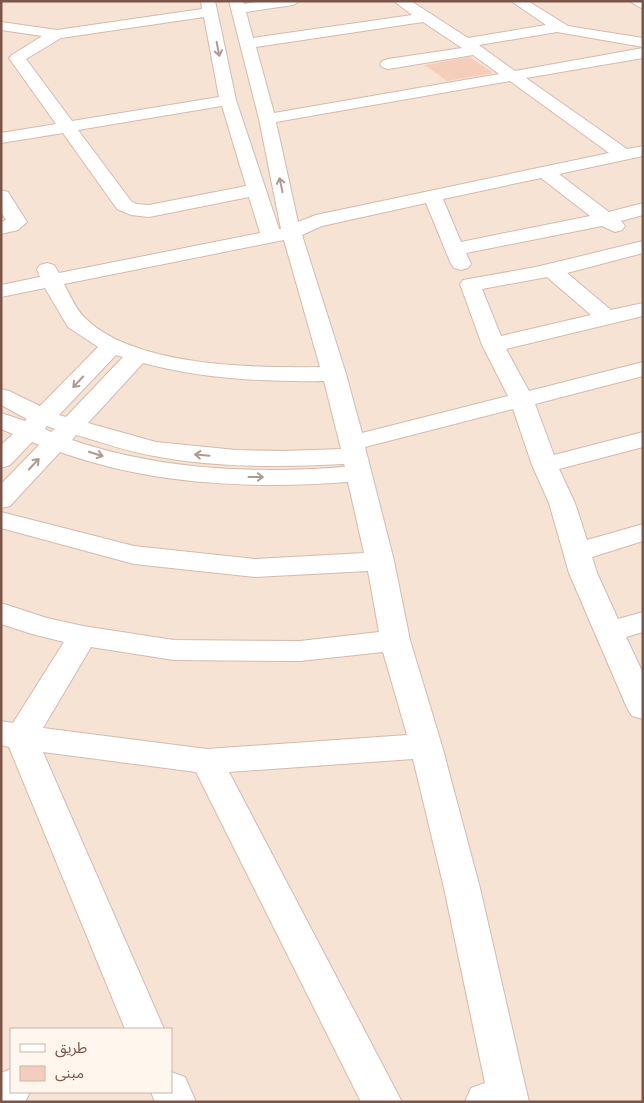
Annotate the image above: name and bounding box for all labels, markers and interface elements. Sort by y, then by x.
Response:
one-way arrow [214,40,223,56]
one-way arrow [276,177,285,193]
one-way arrow [72,376,84,389]
one-way arrow [88,450,104,460]
one-way arrow [194,450,210,460]
one-way arrow [28,458,40,471]
one-way arrow [248,472,264,482]
legend [10,1028,172,1093]
text: طريق [55,1037,87,1058]
text: مبنى [55,1062,84,1083]

